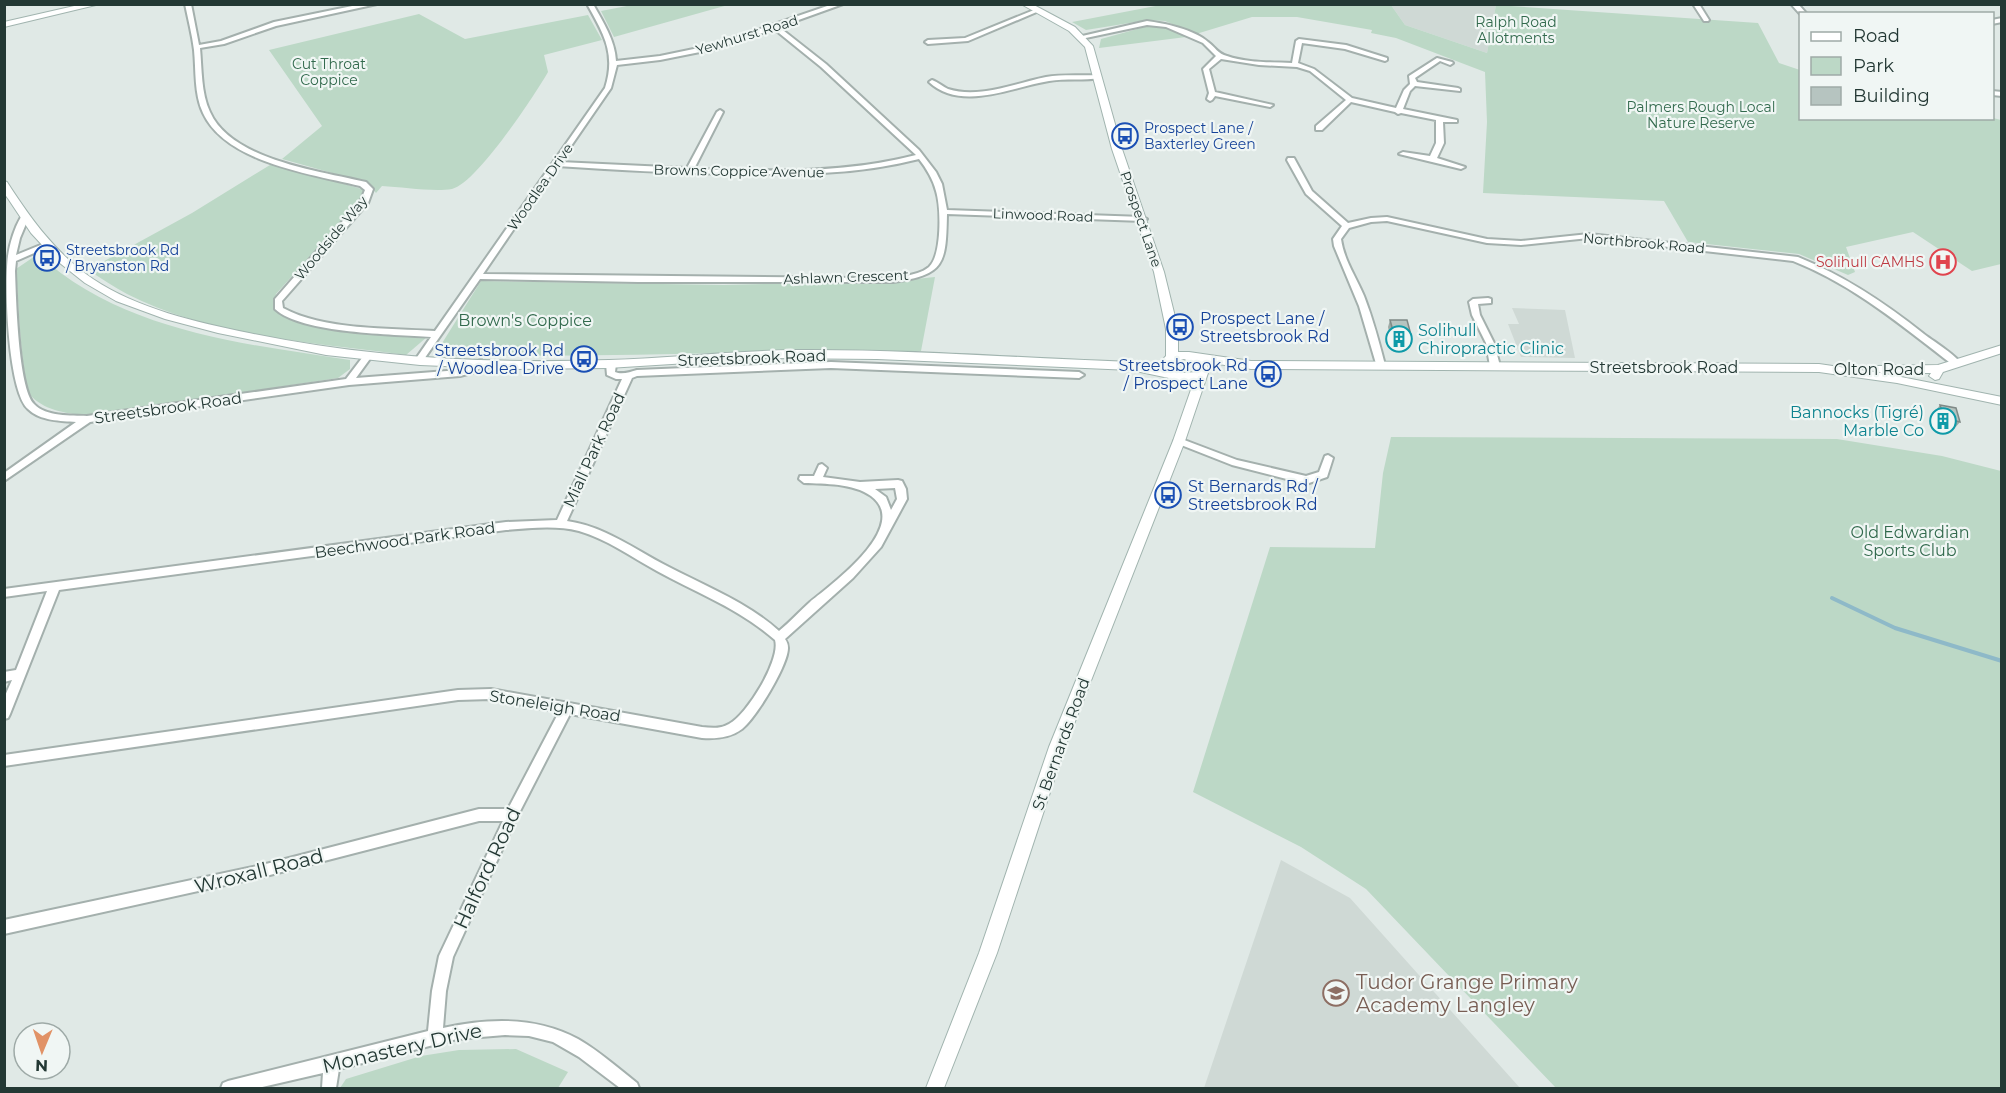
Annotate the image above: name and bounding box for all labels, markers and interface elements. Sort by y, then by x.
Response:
street label: Yewhurst Road [694,11,800,59]
legend [1799,12,1994,120]
park label: Ralph Road Allotments [1475,13,1557,47]
text: Road [1853,25,1900,47]
park label: Cut Throat Coppice [292,55,366,89]
text: Park [1853,55,1894,77]
text: Building [1853,85,1930,107]
park label: Palmers Rough Local Nature Reserve [1626,98,1776,132]
place label: Prospect Lane / Baxterley Green [1144,119,1256,153]
bus stop icon: Prospect Lane / Baxterley Green [1110,121,1140,151]
street label: Woodlea Drive [503,140,577,234]
street label: Browns Coppice Avenue [654,161,824,181]
street label: Prospect Lane [1116,169,1166,269]
street label: Woodside Way [291,192,372,284]
street label: Linwood Road [992,204,1094,226]
street label: Northbrook Road [1582,229,1706,257]
place label: Streetsbrook Rd / Bryanston Rd [65,241,179,275]
bus stop icon: Streetsbrook Rd / Bryanston Rd [32,243,62,273]
hospital icon: Solihull CAMHS [1928,247,1958,277]
place label: Solihull CAMHS [1816,253,1924,271]
street label: Ashlawn Crescent [783,266,909,288]
place label: Prospect Lane / Streetsbrook Rd [1200,309,1329,346]
park label: Brown's Coppice [458,311,592,330]
bus stop icon: Prospect Lane / Streetsbrook Rd [1165,312,1195,342]
place label: Solihull Chiropractic Clinic [1418,321,1564,358]
building icon: Solihull Chiropractic Clinic [1384,324,1414,354]
place label: Streetsbrook Rd / Woodlea Drive [435,341,564,378]
bus stop icon: Streetsbrook Rd / Woodlea Drive [569,344,599,374]
street label: Streetsbrook Road [677,346,827,370]
place label: Streetsbrook Rd / Prospect Lane [1119,356,1248,393]
street label: Streetsbrook Road [1590,358,1738,377]
bus stop icon: Streetsbrook Rd / Prospect Lane [1253,359,1283,389]
street label: Olton Road [1834,360,1924,379]
street label: Streetsbrook Road [93,388,243,428]
street label: Miall Park Road [559,390,629,510]
place label: Bannocks (Tigré) Marble Co [1790,403,1924,440]
building icon: Bannocks (Tigré) Marble Co [1928,406,1958,436]
place label: St Bernards Rd / Streetsbrook Rd [1188,477,1318,514]
bus stop icon: St Bernards Rd / Streetsbrook Rd [1153,480,1183,510]
street label: Beechwood Park Road [313,518,497,562]
park label: Old Edwardian Sports Club [1850,523,1970,560]
street label: St Bernards Road [1028,675,1094,813]
street label: Stoneleigh Road [488,686,622,726]
street label: Halford Road [448,803,526,933]
street label: Wroxall Road [192,843,326,899]
place label: Tudor Grange Primary Academy Langley [1356,970,1578,1017]
school or university icon: Tudor Grange Primary Academy Langley [1321,978,1351,1008]
street label: Monastery Drive [320,1018,484,1078]
north arrow [12,1021,72,1081]
text: N [35,1056,48,1075]

